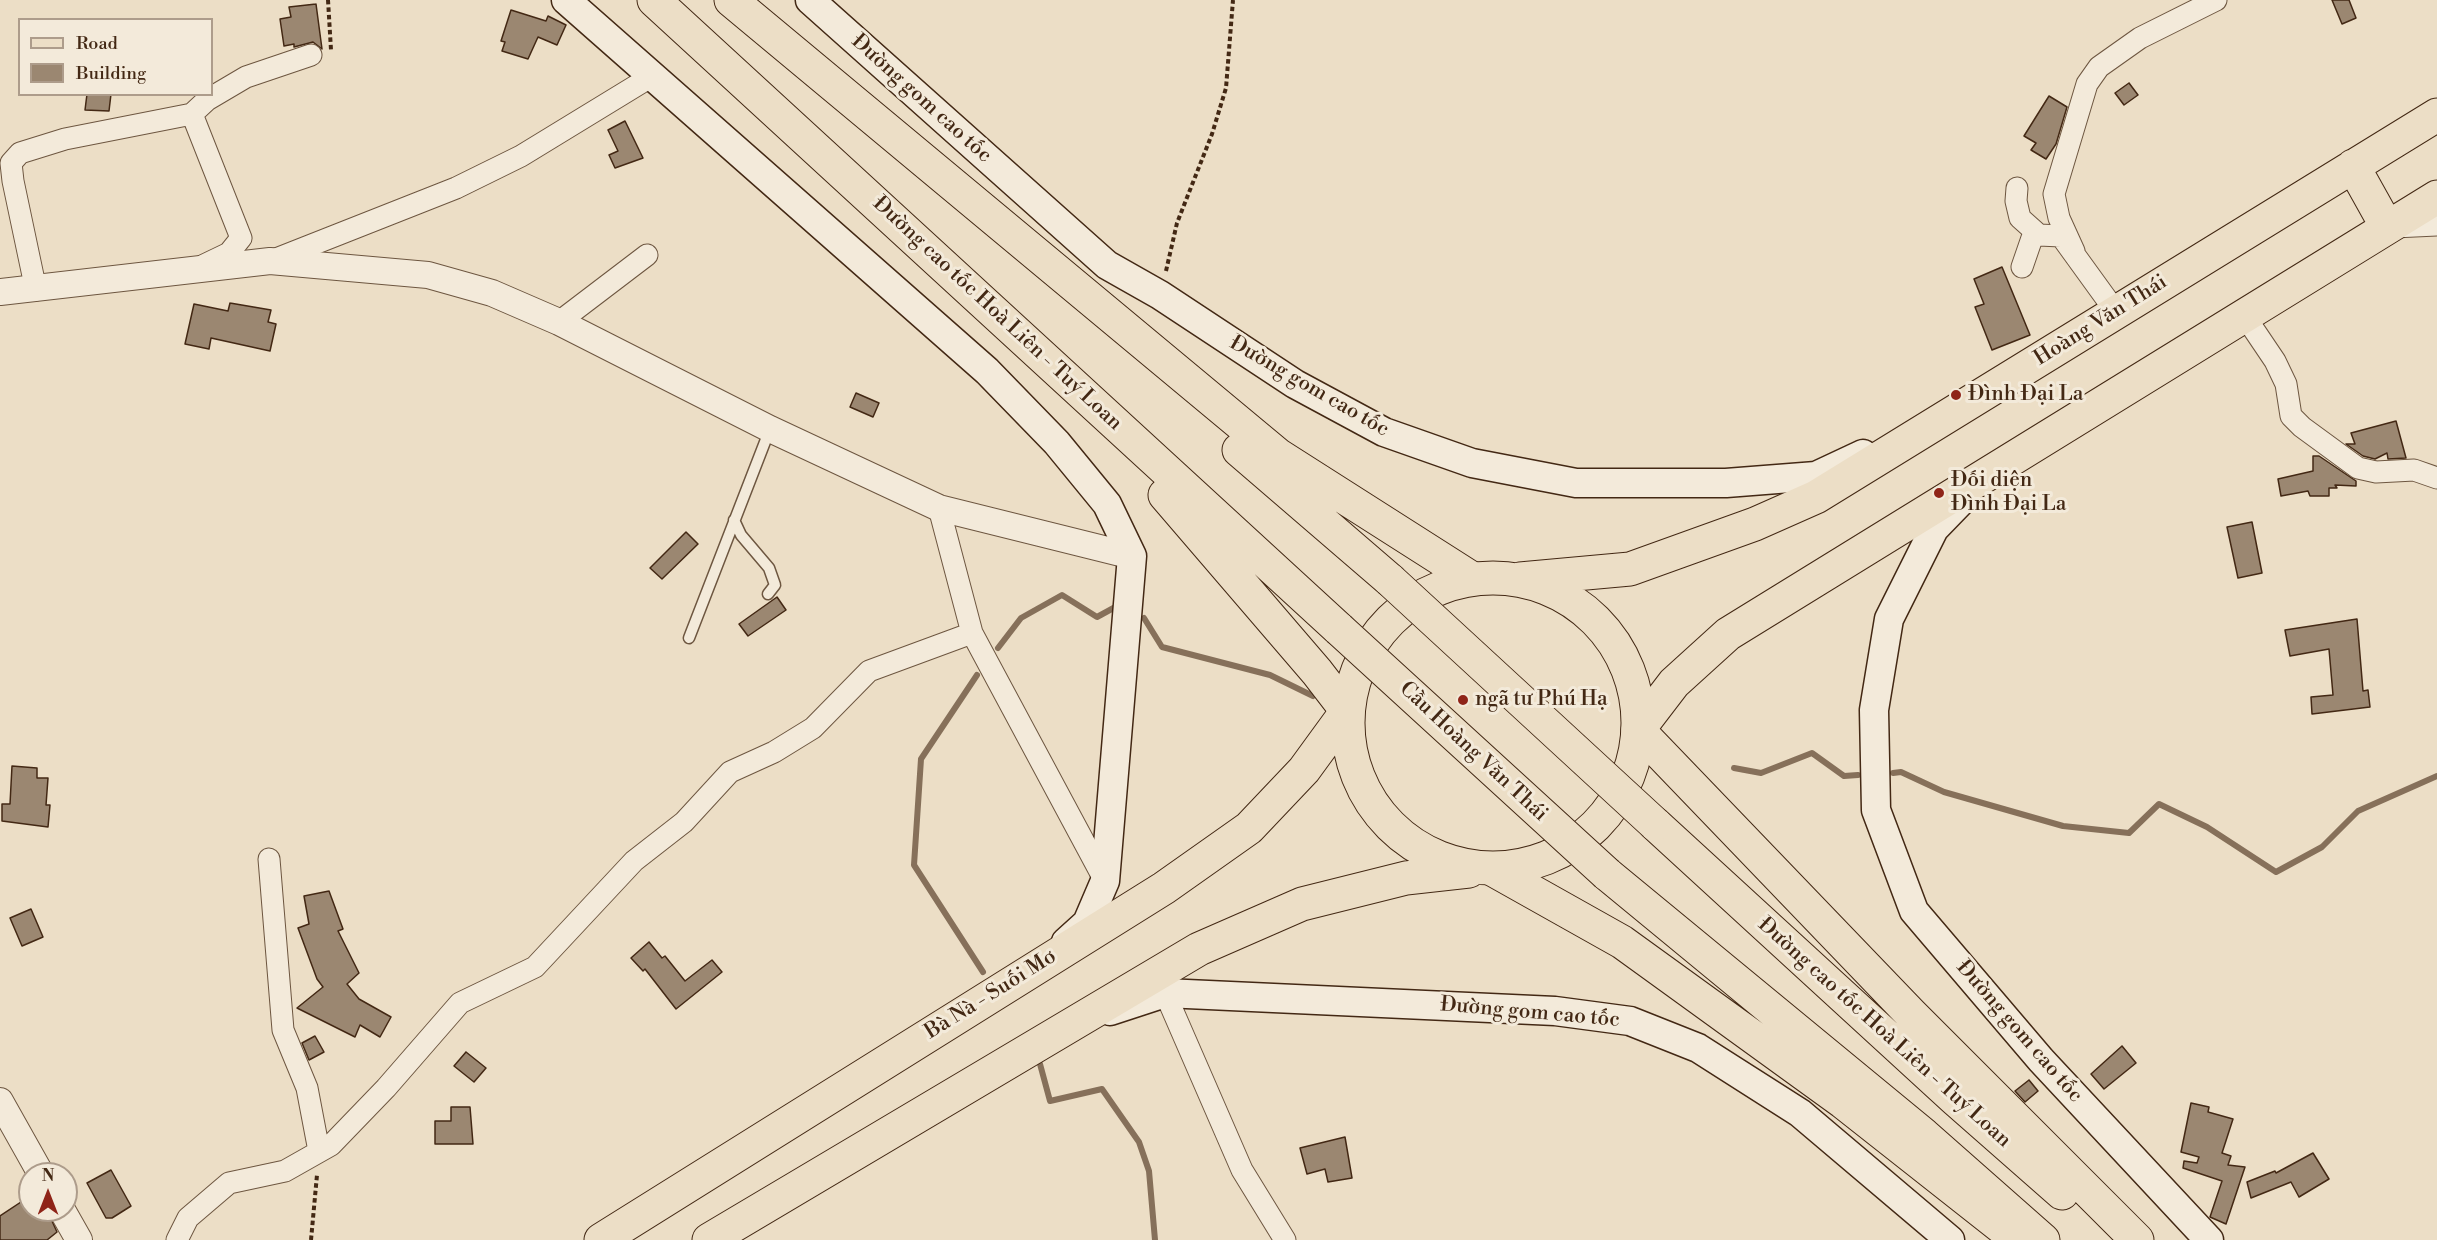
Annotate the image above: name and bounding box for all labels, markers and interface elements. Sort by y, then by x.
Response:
legend [18,18,213,96]
street label: Đường gom cao tốc [846,29,996,169]
text: Road [76,32,118,55]
text: Building [76,62,146,85]
street label: Đường cao tốc Hoà Liên - Tuý Loan [867,192,1127,436]
street label: Hoàng Văn Thái [2030,270,2172,372]
street label: Đường gom cao tốc [1225,331,1393,443]
place label: Đình Đại La [1968,382,2083,408]
marker: Đình Đại La [1949,388,1963,402]
place label: Đối diện Đình Đại La [1951,468,2066,518]
marker: Đối diện Đình Đại La [1932,486,1946,500]
street label: Cầu Hoàng Văn Thái [1394,677,1552,827]
place label: ngã tư Phú Hạ [1475,687,1608,713]
marker: ngã tư Phú Hạ [1456,693,1470,707]
street label: Đường cao tốc Hoà Liên - Tuý Loan [1752,913,2016,1153]
street label: Bà Nà - Suối Mơ [921,945,1061,1045]
street label: Đường gom cao tốc [1950,956,2088,1108]
street label: Đường gom cao tốc [1439,993,1621,1033]
north arrow [18,1162,78,1222]
text: N [42,1166,54,1186]

